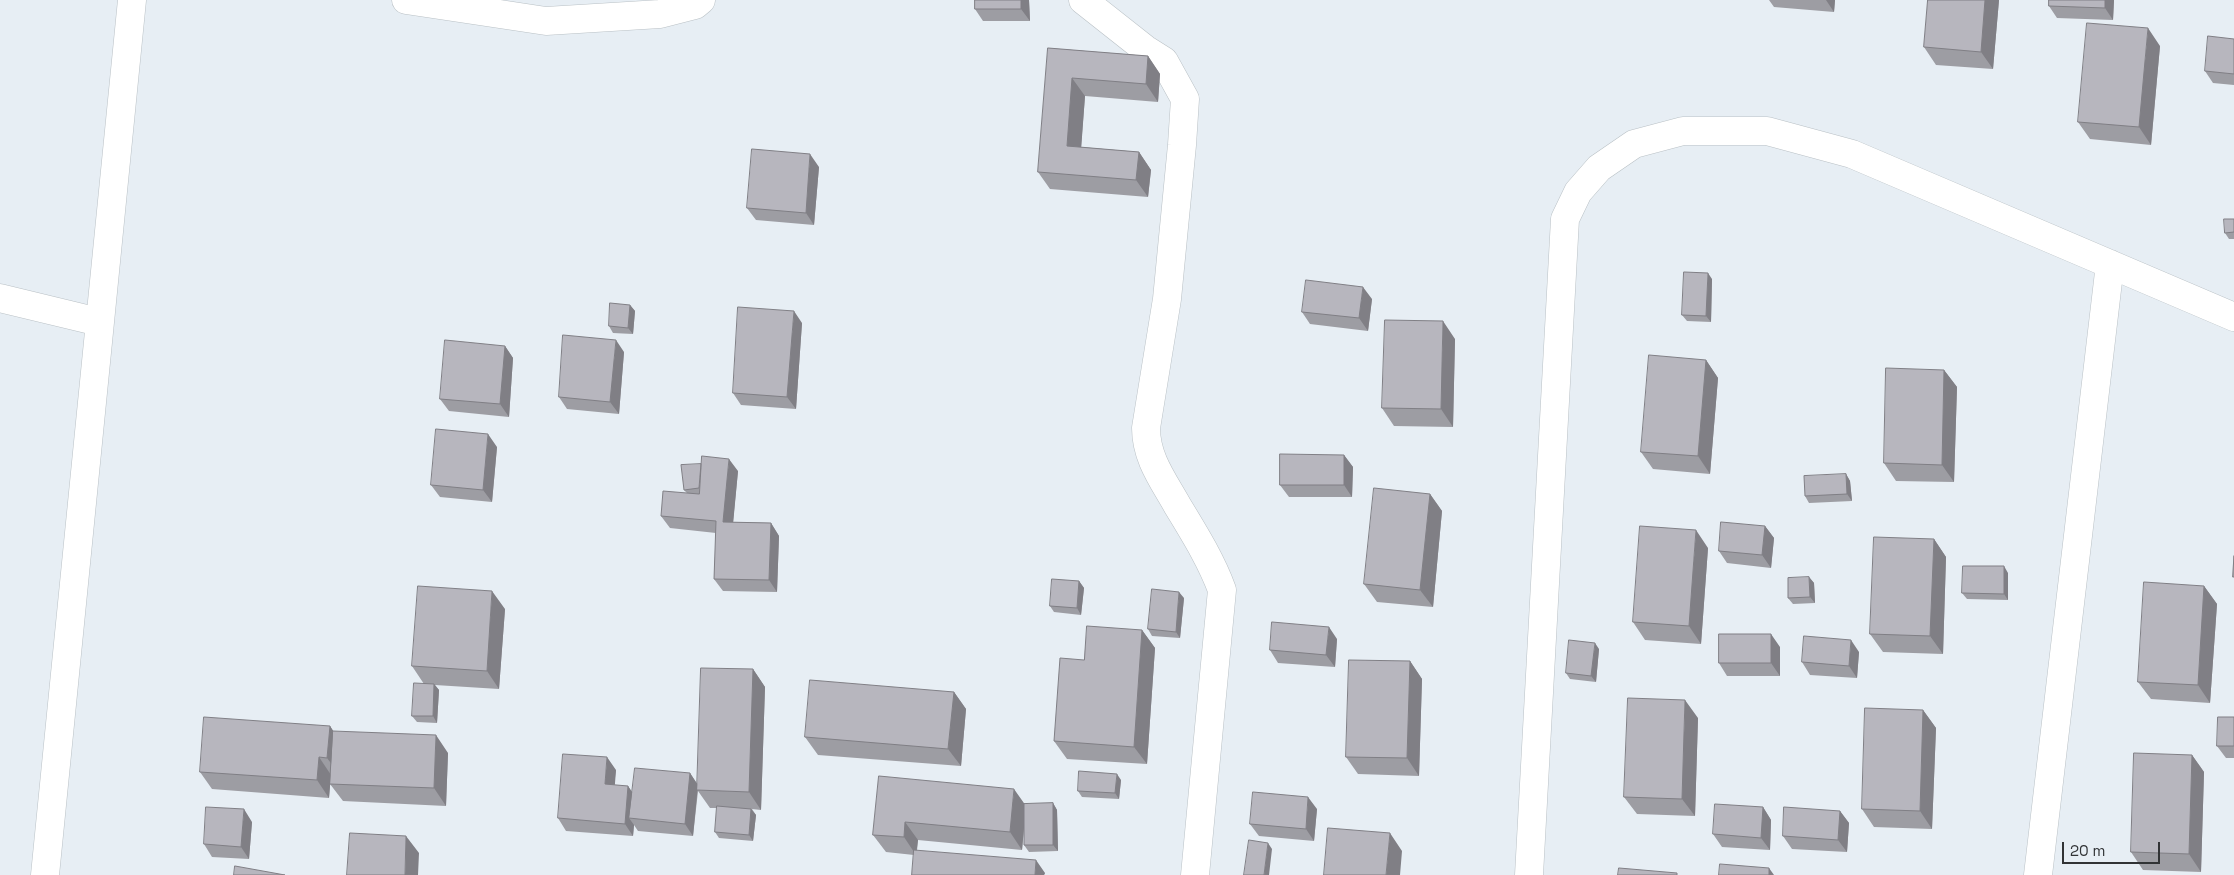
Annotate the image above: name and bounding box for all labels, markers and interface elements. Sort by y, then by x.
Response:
scale bar [2064,832,2162,864]
text: 20 m [2070,841,2105,860]

